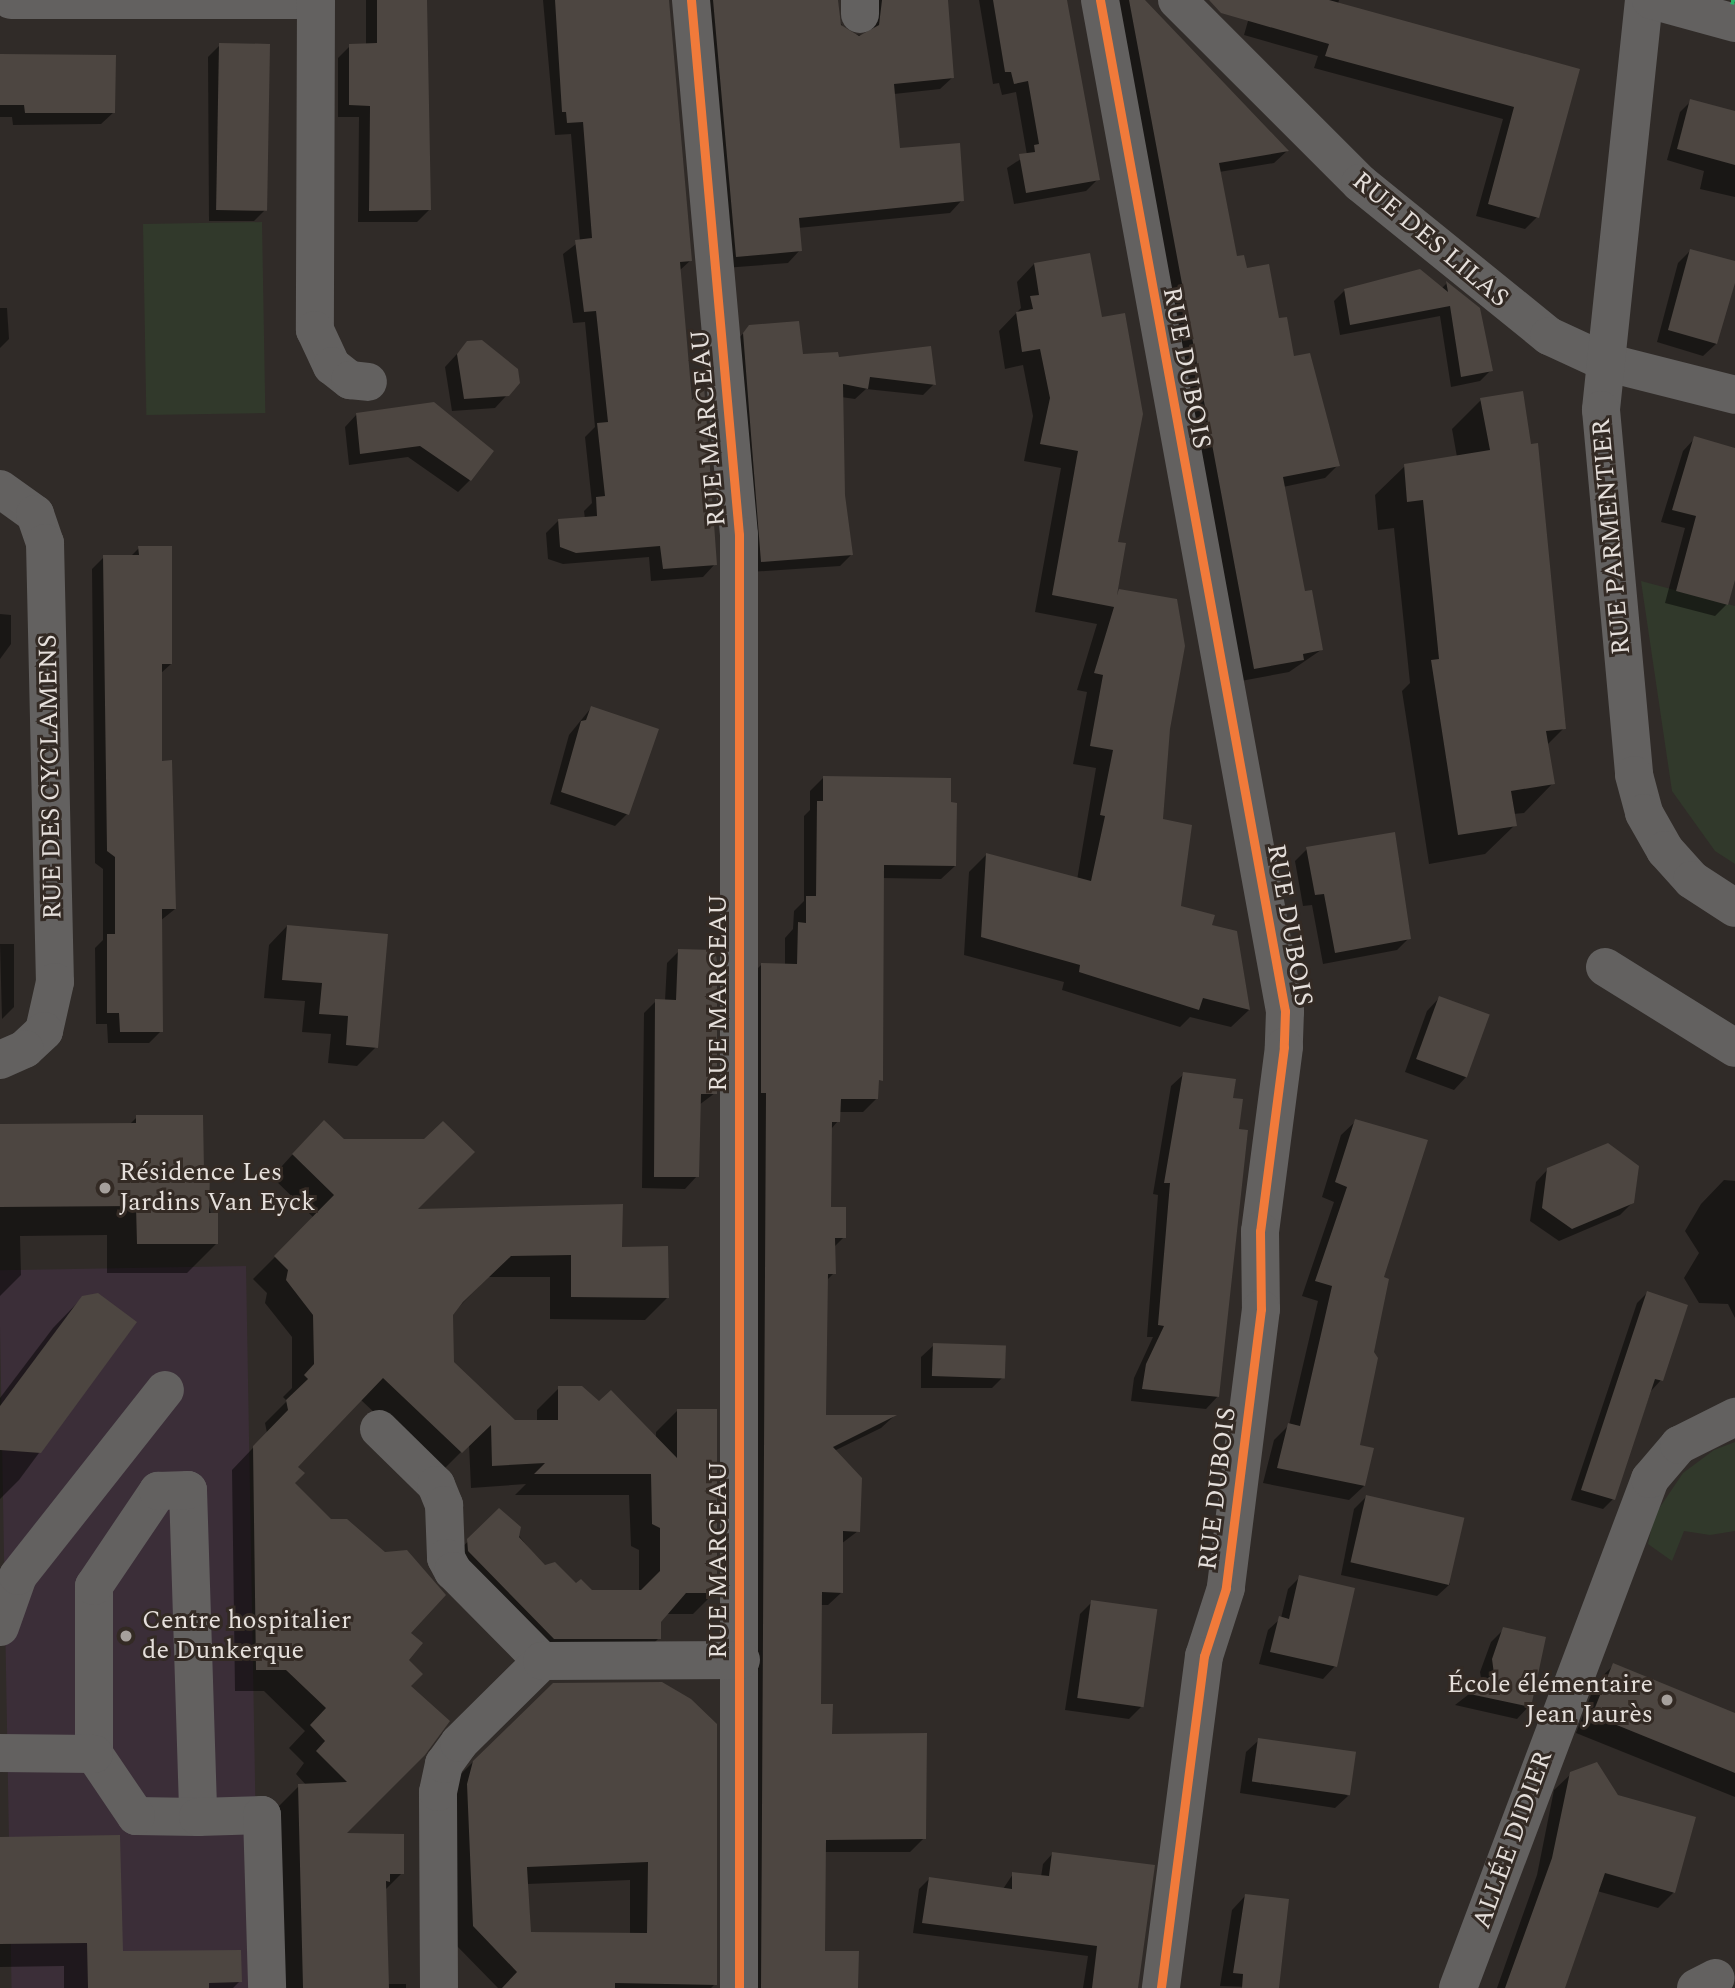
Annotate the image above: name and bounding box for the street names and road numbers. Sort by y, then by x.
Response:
street label: RUE DES LILAS [1346,166,1514,314]
street label: RUE DUBOIS [1155,284,1217,452]
street label: RUE MARCEAU [685,328,733,528]
street label: RUE PARMENTIER [1586,418,1638,656]
street label: RUE DES CYCLAMENS [33,634,69,920]
street label: RUE DUBOIS [1259,841,1319,1009]
street label: RUE MARCEAU [703,894,735,1092]
street label: RUE DUBOIS [1193,1406,1243,1572]
street label: RUE MARCEAU [703,1461,735,1659]
street label: ALLÉE DIDIER [1466,1747,1560,1933]

